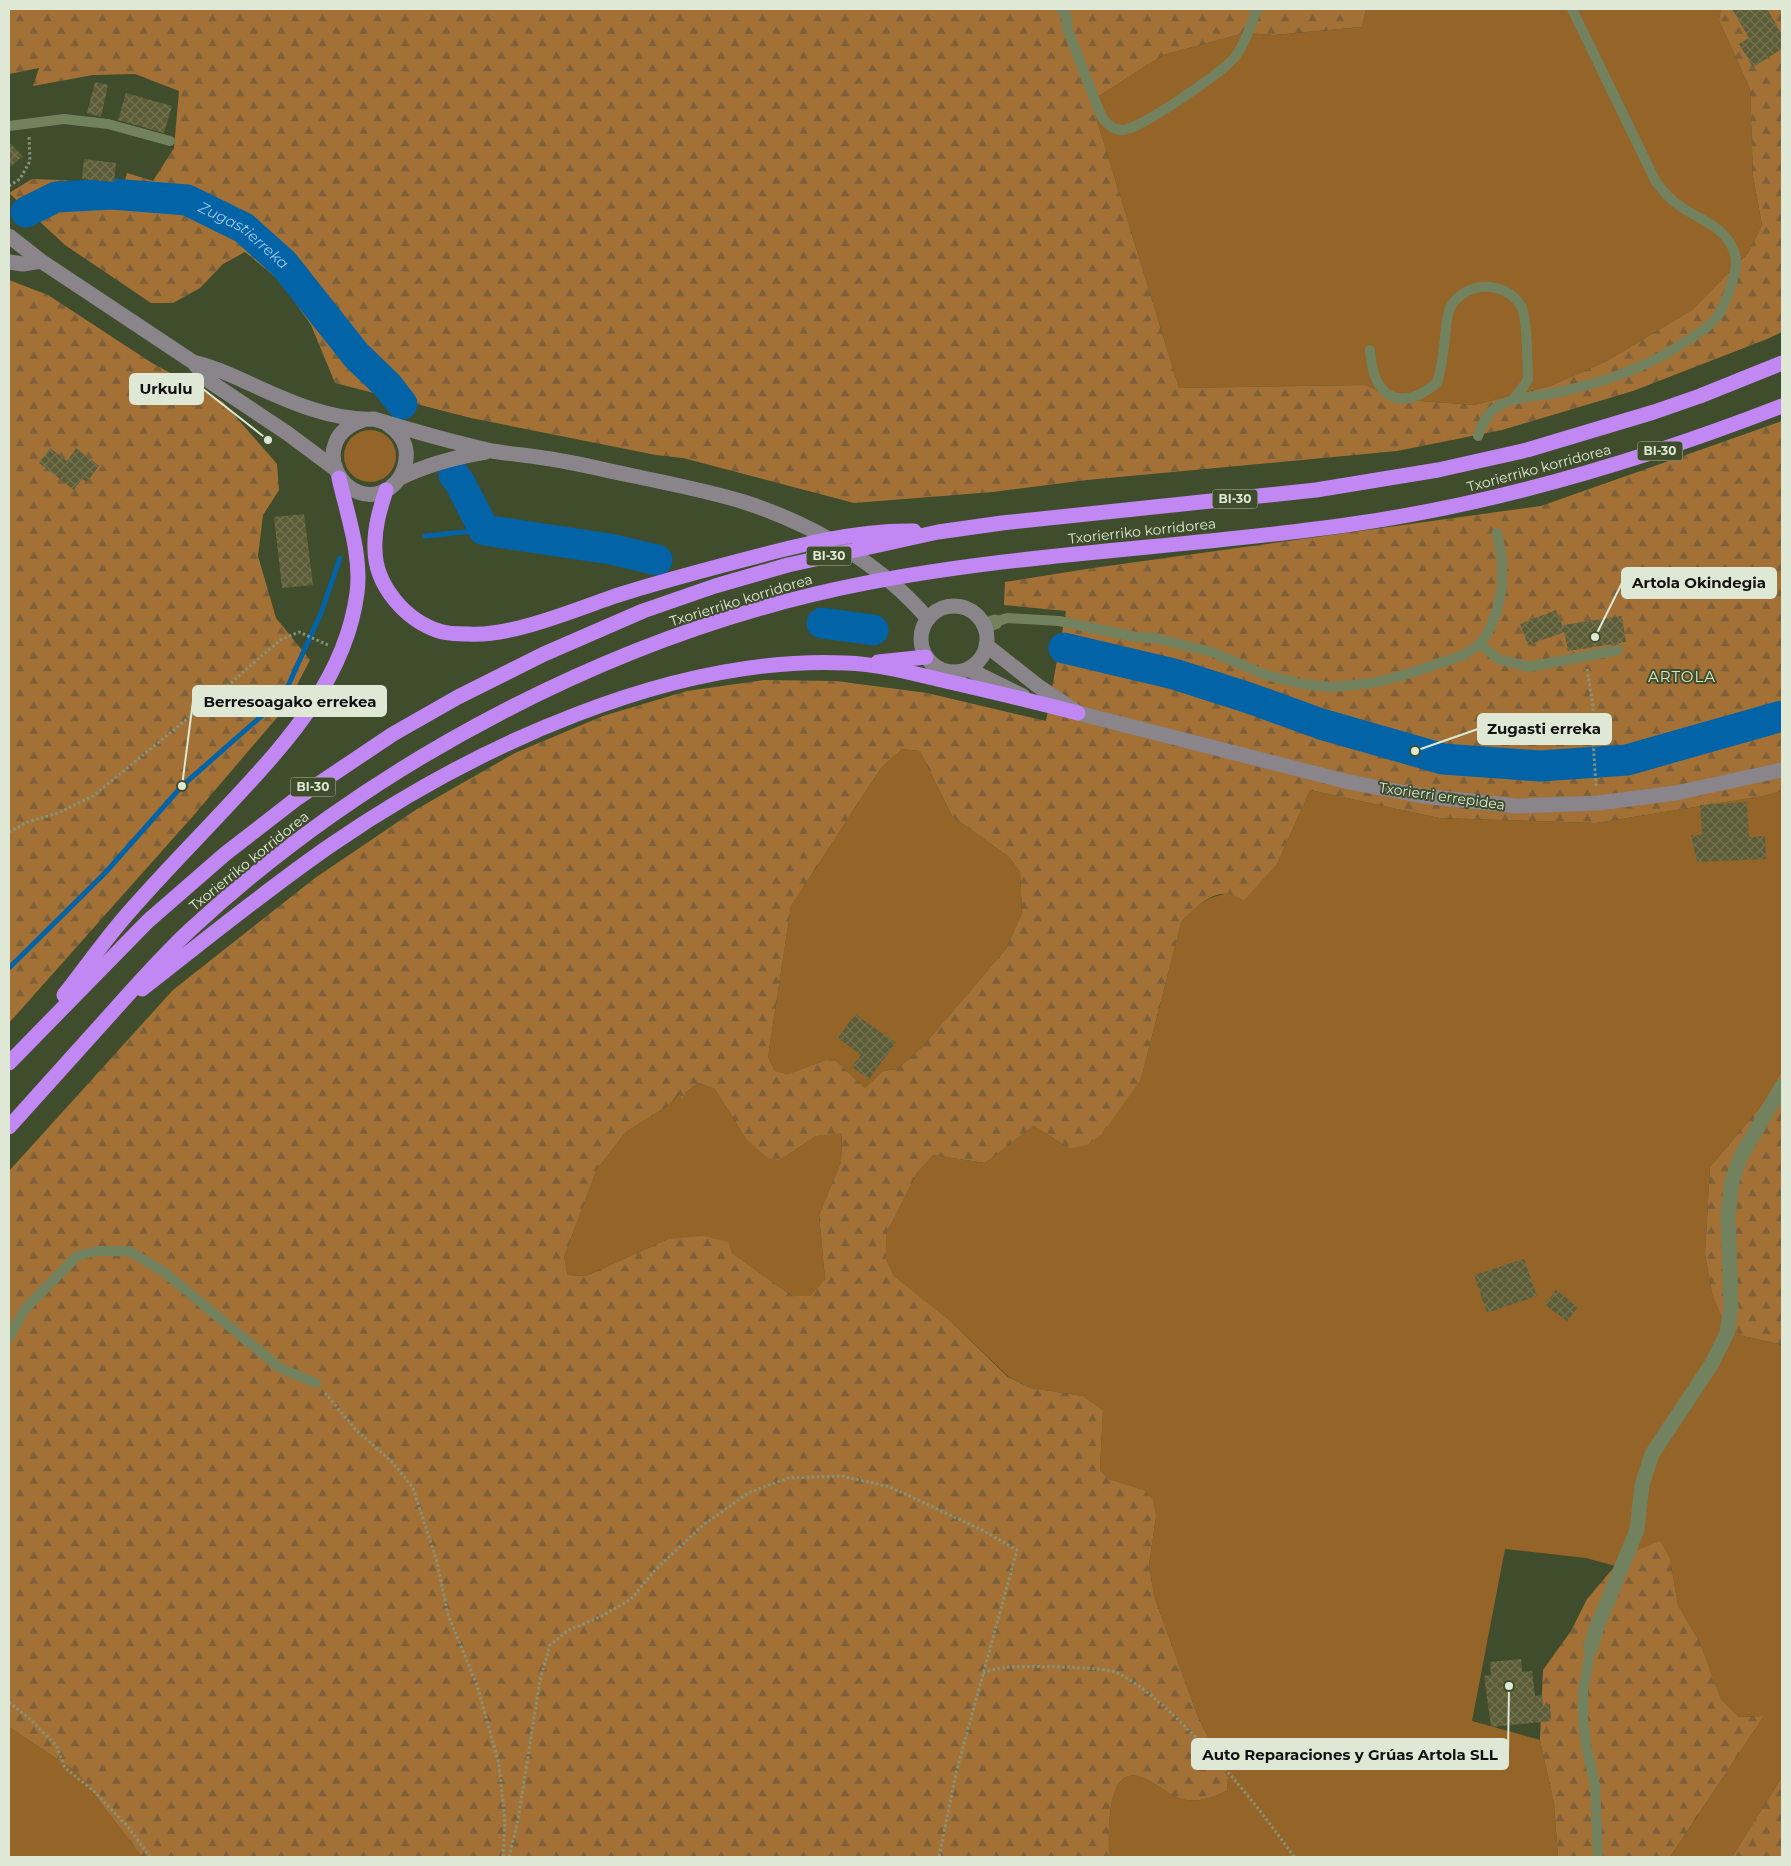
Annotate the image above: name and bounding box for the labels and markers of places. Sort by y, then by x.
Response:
callout: Urkulu [130,374,203,404]
callout: Artola Okindegia [1622,568,1776,598]
callout: Berresoagako errekea [193,686,386,716]
callout: Zugasti erreka [1478,714,1611,744]
callout: Auto Reparaciones y Grúas Artola SLL [1192,1739,1508,1769]

